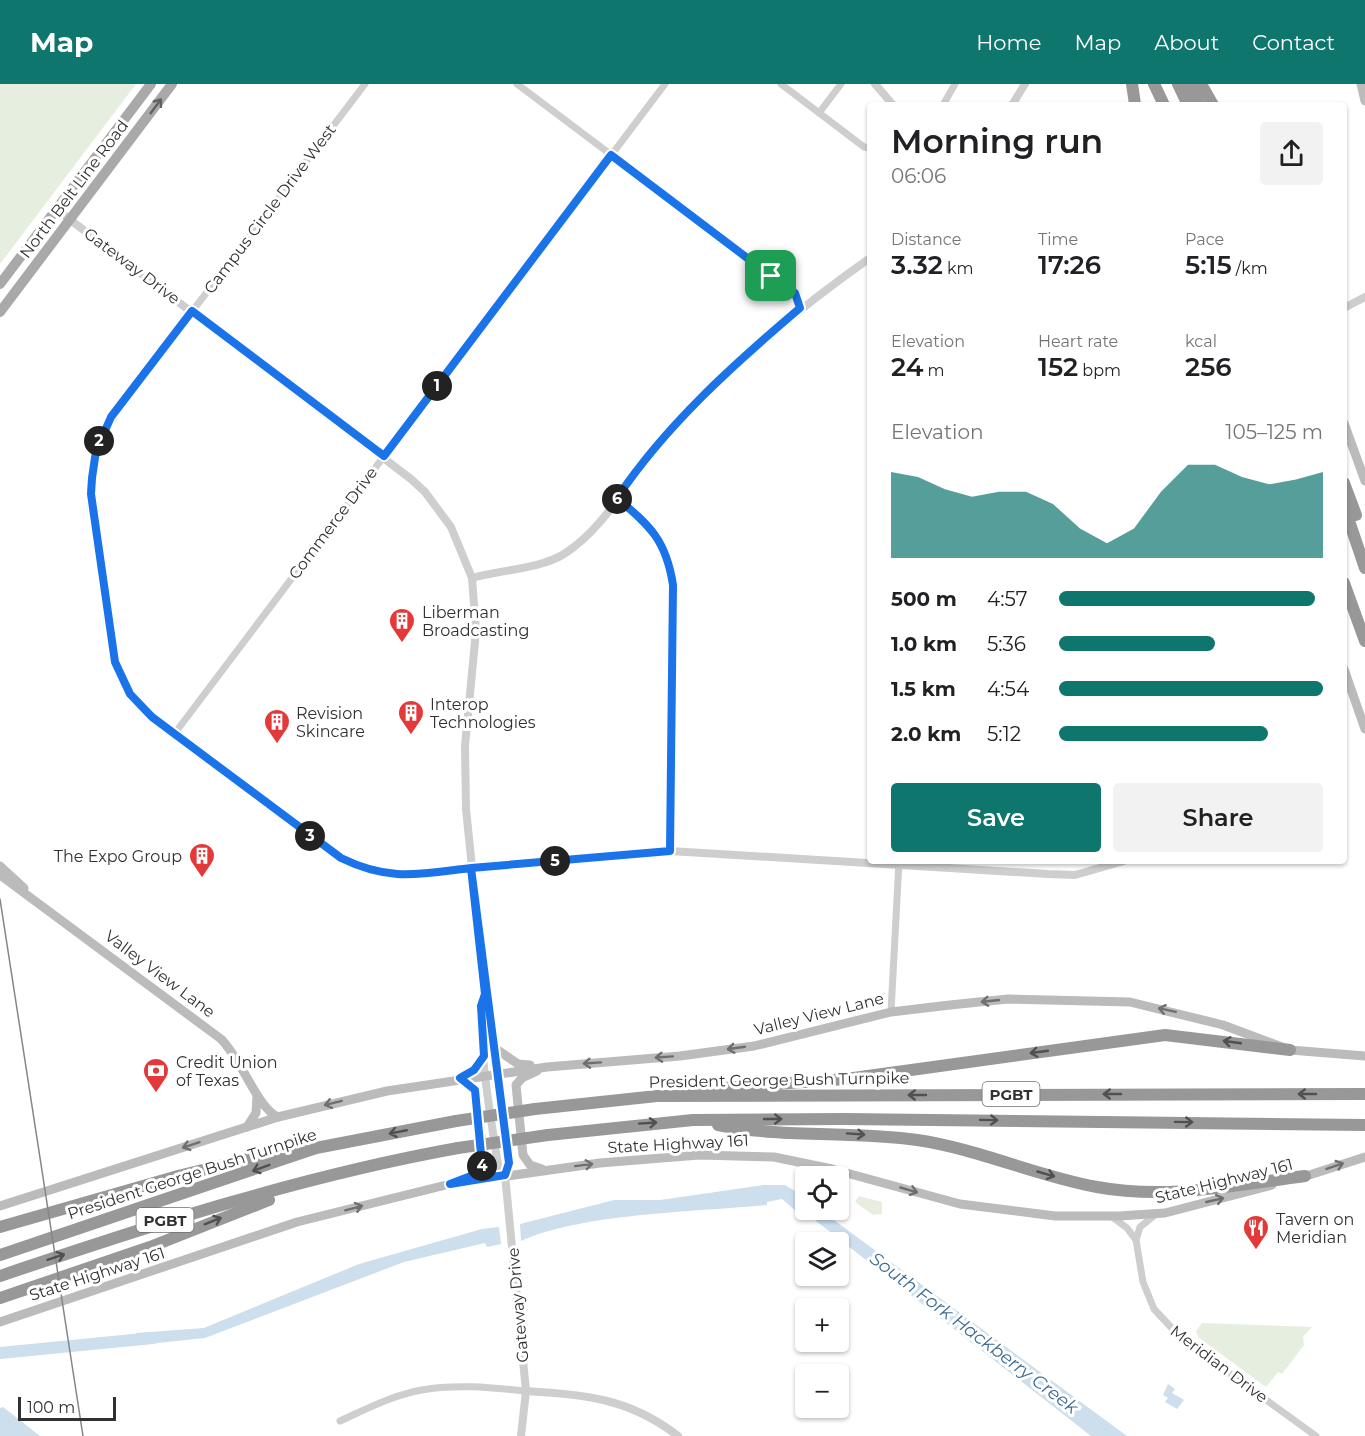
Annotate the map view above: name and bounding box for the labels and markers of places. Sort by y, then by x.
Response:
pin [745,250,796,301]
pin: 1 [422,371,452,401]
pin: 2 [84,426,114,456]
pin: 6 [602,484,632,514]
place label: Liberman Broadcasting [422,603,529,640]
building icon: Liberman Broadcasting [387,606,417,644]
place label: Interop Technologies [430,695,536,732]
building icon: Interop Technologies [396,698,426,736]
place label: Revision Skincare [296,704,365,741]
building icon: Revision Skincare [262,707,292,745]
pin: 3 [295,821,325,851]
building icon: The Expo Group [187,841,217,879]
pin: 5 [540,846,570,876]
place label: The Expo Group [54,847,182,866]
place label: Credit Union of Texas [176,1053,278,1090]
bank icon: Credit Union of Texas [141,1056,171,1094]
pin: 4 [467,1151,497,1181]
place label: Tavern on Meridian [1276,1210,1354,1247]
restaurant icon: Tavern on Meridian [1241,1213,1271,1251]

